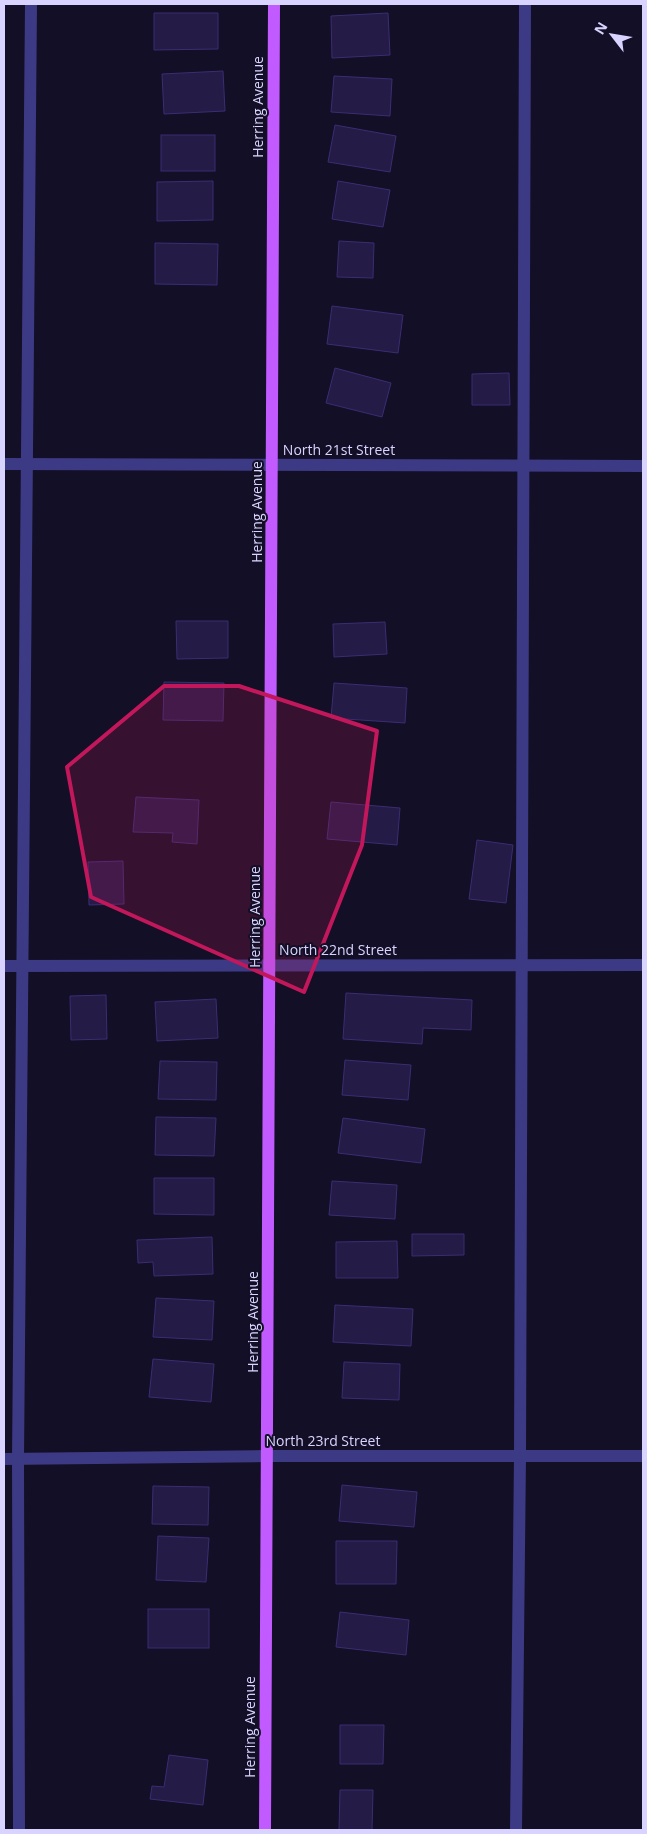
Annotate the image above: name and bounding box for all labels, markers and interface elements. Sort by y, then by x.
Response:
north arrow [587,10,637,60]
text: N [589,18,612,38]
street label: Herring Avenue [248,56,267,158]
street label: North 21st Street [283,440,395,459]
street label: Herring Avenue [247,461,266,563]
street label: Herring Avenue [245,866,264,968]
street label: North 22nd Street [279,940,397,959]
street label: Herring Avenue [243,1271,262,1373]
street label: North 23rd Street [266,1431,380,1450]
street label: Herring Avenue [240,1676,259,1778]

